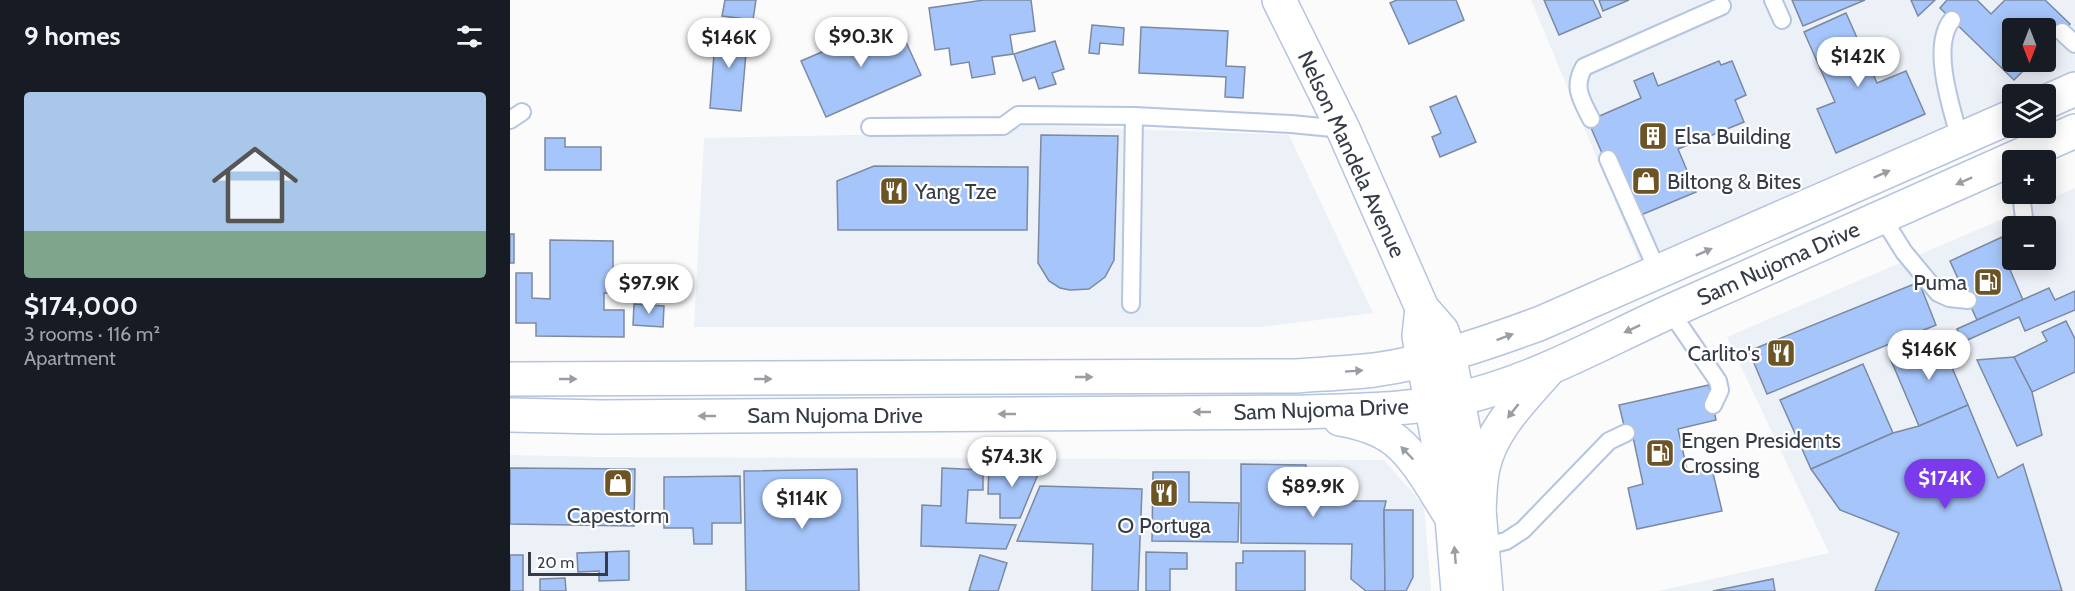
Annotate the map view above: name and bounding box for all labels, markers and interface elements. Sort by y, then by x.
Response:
pin: $90.3K [812,17,910,68]
pin: $146K [687,18,771,69]
north arrow [2002,18,2056,72]
map controls [2002,18,2056,270]
text: 9 homes [24,20,121,52]
icon: filters [453,20,486,53]
text: $90.3K [829,24,893,48]
text: $146K [701,25,757,49]
pin: $142K [1816,37,1900,88]
text: $142K [1831,44,1885,68]
street label: Nelson Mandela Avenue [1292,47,1411,262]
button: layers [2002,84,2056,138]
building icon: Elsa Building [1637,120,1669,152]
place label: Elsa Building [1674,123,1791,150]
icon: home [201,131,309,239]
button: + [2002,150,2056,204]
shop icon: Biltong & Bites [1630,165,1662,197]
place label: Biltong & Bites [1667,168,1801,195]
one-way arrow [1873,169,1891,178]
restaurant icon: Yang Tze [878,175,910,207]
one-way arrow [1955,177,1973,186]
place label: Yang Tze [914,178,997,205]
street label: Sam Nujoma Drive [1693,215,1864,311]
button: − [2002,216,2056,270]
one-way arrow [1695,247,1713,257]
pin: $97.9K [600,264,698,315]
fuel station icon: Puma [1972,266,2004,298]
place label: Puma [1913,269,1967,296]
text: $97.9K [619,271,679,295]
text: $174,000 [24,290,138,322]
text: 3 rooms · 116 m² [24,322,160,346]
one-way arrow [1624,324,1641,333]
pin: $146K [1887,330,1971,381]
one-way arrow [1496,331,1514,341]
restaurant icon: Carlito's [1765,337,1797,369]
text: $146K [1901,337,1957,361]
place label: Carlito's [1687,340,1760,367]
text: Apartment [24,346,116,370]
one-way arrow [1344,366,1363,376]
one-way arrow [1075,372,1094,382]
one-way arrow [559,374,578,384]
one-way arrow [754,374,773,383]
street label: Sam Nujoma Drive [1233,393,1409,426]
street label: Sam Nujoma Drive [747,402,923,429]
one-way arrow [1507,404,1519,419]
one-way arrow [1193,407,1212,417]
one-way arrow [998,409,1017,419]
one-way arrow [698,411,717,421]
place label: Engen Presidents Crossing [1681,427,1841,479]
pin: $74.3K [963,437,1061,488]
fuel station icon: Engen Presidents Crossing [1644,437,1676,469]
text: $74.3K [981,444,1043,468]
one-way arrow [1400,446,1414,460]
pin: $174K [1903,459,1987,510]
text: $174K [1918,466,1972,490]
shop icon: Capestorm [602,467,634,499]
pin: $89.9K [1264,467,1362,518]
text: $89.9K [1282,474,1344,498]
restaurant icon: O Portuga [1148,477,1180,509]
pin: $114K [760,479,844,530]
text: $114K [776,486,828,510]
place label: Capestorm [567,502,669,529]
place label: O Portuga [1117,512,1211,539]
one-way arrow [1450,545,1460,564]
scale bar [528,549,608,576]
text: 20 m [537,553,574,572]

